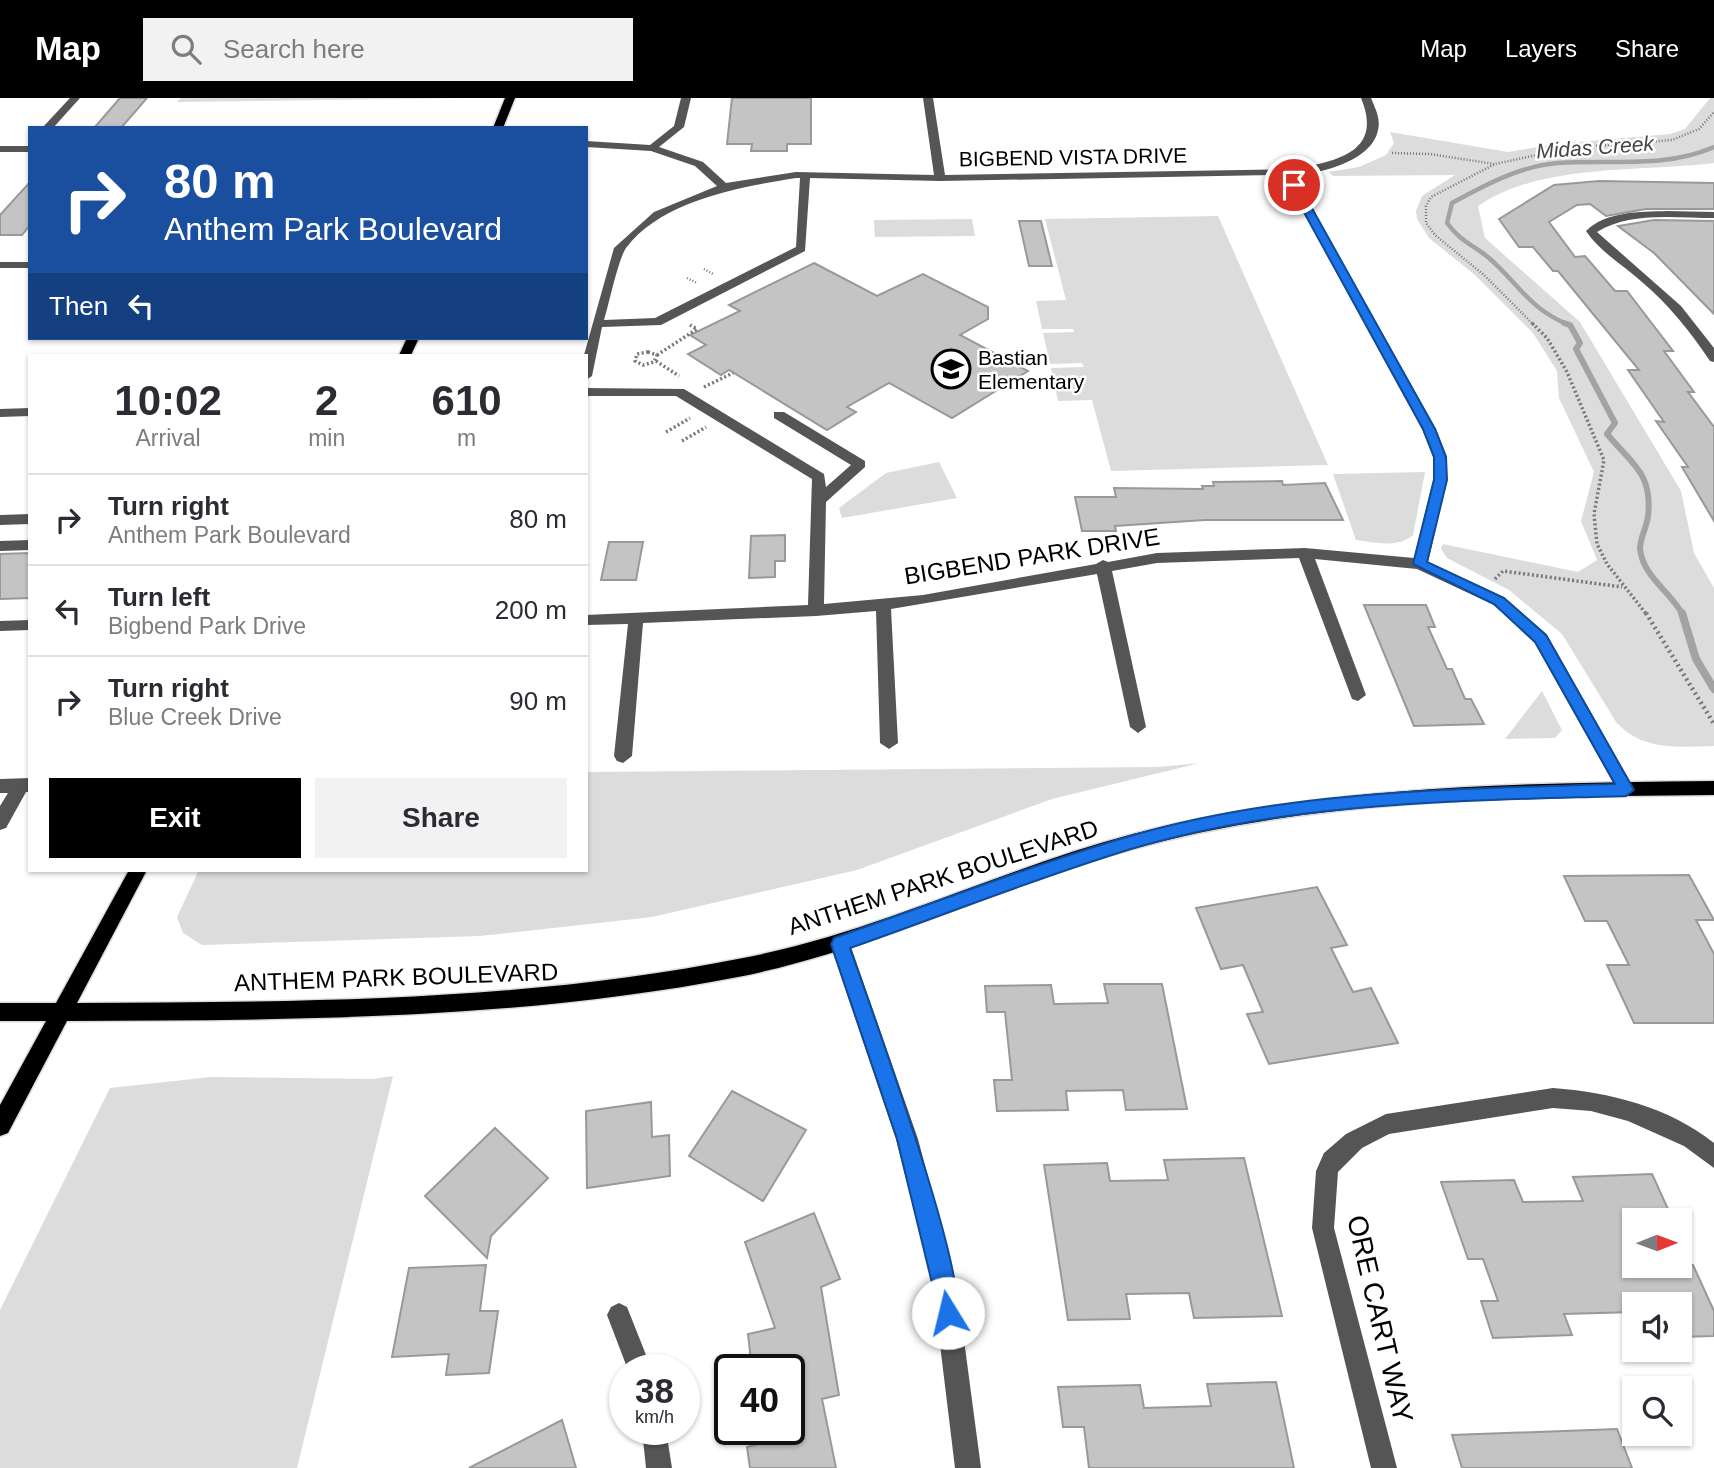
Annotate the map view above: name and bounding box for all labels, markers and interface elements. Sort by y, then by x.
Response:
search box [143,18,633,81]
text: Map [35,30,101,67]
icon: search [167,30,205,68]
text: Search here [223,34,365,64]
text: Map [1420,35,1467,62]
text: Layers [1505,35,1577,62]
text: Share [1615,35,1679,62]
water label: Midas Creek [1535,131,1656,163]
street label: BIGBEND VISTA DRIVE [959,144,1187,170]
icon: right [49,154,140,245]
text: 80 m [164,154,276,208]
pin [1264,155,1324,215]
icon: arrive [1275,166,1313,204]
text: Anthem Park Boulevard [164,211,502,247]
icon: left [122,287,160,325]
text: Then [49,291,108,321]
place label: Bastian Elementary [978,346,1085,393]
school or university icon: Bastian Elementary [930,348,972,390]
text: 10:02 [114,377,222,424]
text: 2 [315,377,338,424]
text: 610 [432,377,502,424]
text: Arrival [135,425,201,451]
text: min [308,425,345,451]
text: m [457,425,476,451]
text: Turn right [108,491,229,521]
icon: right [49,501,87,539]
text: 80 m [509,504,567,534]
text: Anthem Park Boulevard [108,522,351,548]
street label: BIGBEND PARK DRIVE [902,522,1162,590]
text: Turn left [108,582,210,612]
icon: left [49,592,87,630]
text: 200 m [495,595,567,625]
text: Bigbend Park Drive [108,613,306,639]
text: Turn right [108,673,229,703]
icon: right [49,683,87,721]
text: 90 m [509,686,567,716]
text: Blue Creek Drive [108,704,282,730]
button: Exit [49,778,301,858]
button: Share [315,778,567,858]
street label: ANTHEM PARK BOULEVARD [785,814,1101,940]
street label: ANTHEM PARK BOULEVARD [233,958,559,996]
north arrow [1622,1208,1692,1278]
map controls [1622,1208,1692,1446]
street label: ORE CART WAY [1341,1212,1419,1426]
position arrow [911,1276,985,1350]
button: sound [1622,1292,1692,1362]
speed limit sign: 40 [714,1354,805,1445]
text: 38 [635,1371,674,1410]
button: search [1622,1376,1692,1446]
text: km/h [635,1407,674,1427]

